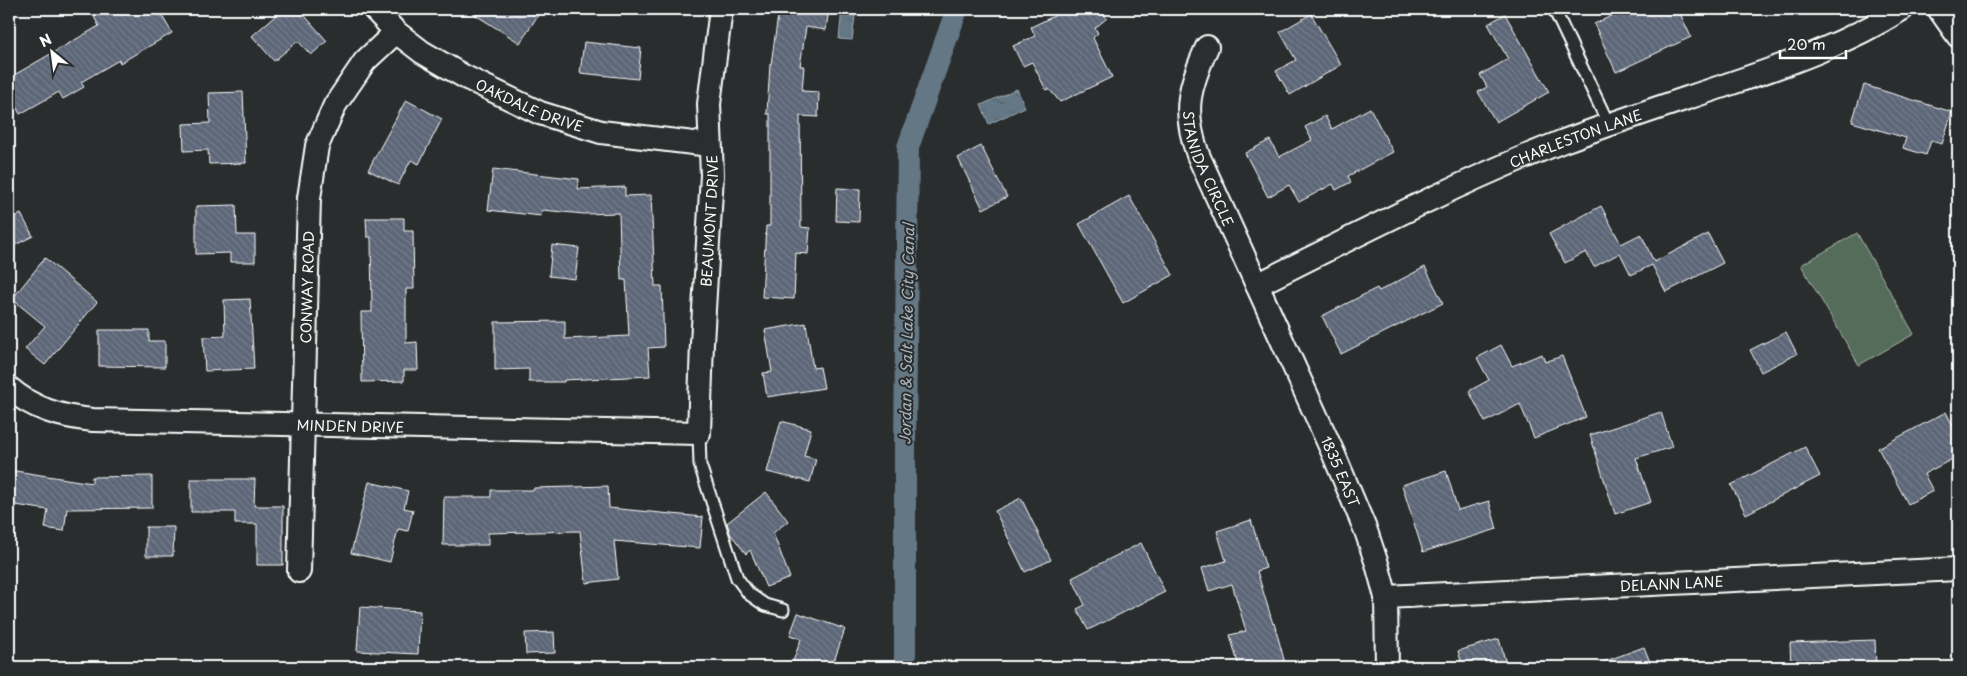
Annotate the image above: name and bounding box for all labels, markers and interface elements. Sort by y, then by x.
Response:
north arrow [28,28,78,78]
text: N [36,28,55,52]
scale bar [1780,28,1846,60]
text: 20 m [1787,32,1826,55]
street label: OAKDALE DRIVE [472,73,586,136]
street label: CHARLESTON LANE [1506,104,1645,173]
street label: STANIDA CIRCLE [1178,110,1239,230]
street label: BEAUMONT DRIVE [695,154,723,287]
water label: Jordan & Salt Lake City Canal [893,220,919,445]
street label: CONWAY ROAD [295,231,319,344]
street label: MINDEN DRIVE [297,414,405,437]
street label: 1835 EAST [1316,432,1365,510]
street label: DELANN LANE [1619,570,1724,596]

